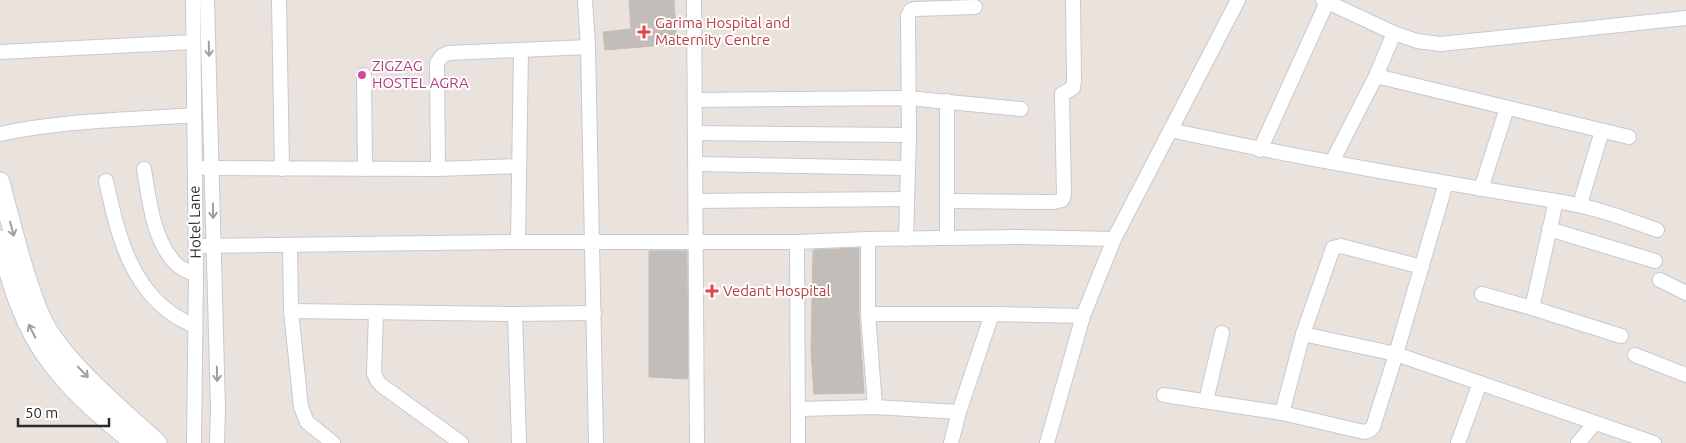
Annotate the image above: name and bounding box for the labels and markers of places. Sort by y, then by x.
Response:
place label: Garima Hospital and Maternity Centre [655,14,790,48]
marker: Garima Hospital and Maternity Centre [637,25,651,39]
place label: ZIGZAG HOSTEL AGRA [372,57,469,91]
marker: ZIGZAG HOSTEL AGRA [356,69,368,81]
place label: Vedant Hospital [723,282,830,299]
marker: Vedant Hospital [705,284,719,298]

